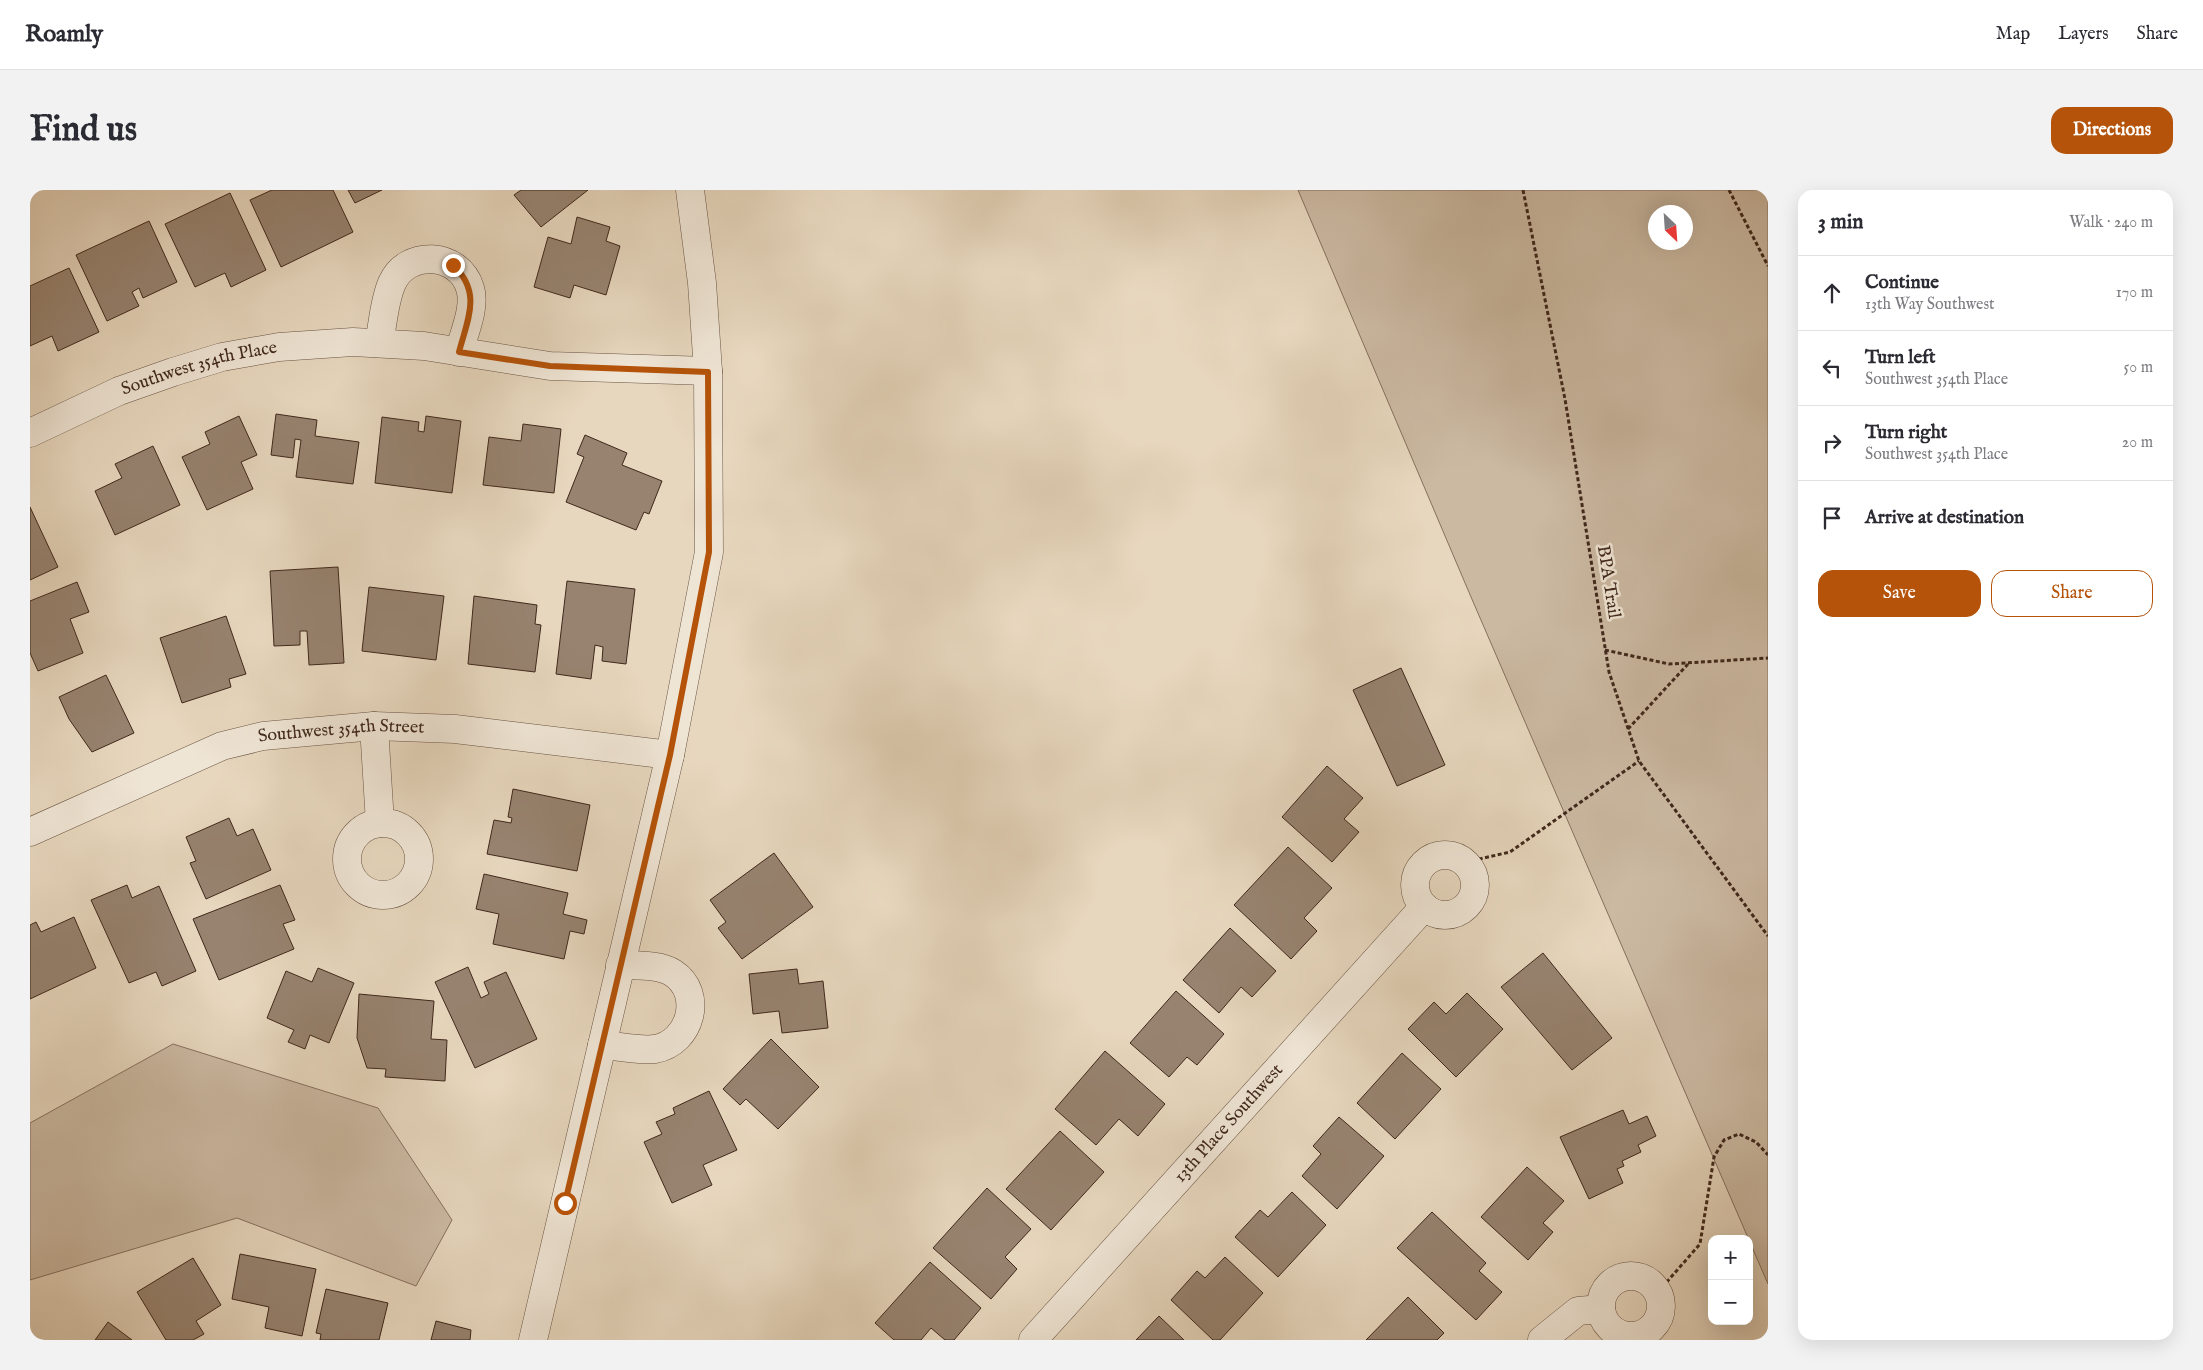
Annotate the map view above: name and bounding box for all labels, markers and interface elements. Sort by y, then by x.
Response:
text: Roamly [25,19,103,50]
text: Map [1996,23,2030,46]
text: Layers [2058,23,2109,46]
text: Share [2137,23,2178,46]
button: Directions [2051,107,2173,154]
text: Find us [30,108,137,153]
north arrow [1648,205,1693,250]
text: 3 min [1818,209,1863,236]
text: Walk · 240 m [2069,213,2153,233]
route end [442,254,465,277]
text: Continue [1865,271,1939,295]
icon: ahead [1818,279,1846,307]
text: 170 m [2116,283,2153,303]
text: 13th Way Southwest [1865,295,1995,315]
street label: Southwest 354th Place [118,336,279,401]
text: Turn left [1865,346,1936,370]
icon: left [1818,354,1846,382]
text: 50 m [2124,358,2153,378]
text: Southwest 354th Place [1865,370,2008,390]
text: Turn right [1865,421,1947,445]
icon: right [1818,429,1846,457]
text: 20 m [2122,433,2153,453]
text: Southwest 354th Place [1865,445,2008,465]
icon: arrive [1818,504,1846,532]
text: Arrive at destination [1865,506,2024,530]
street label: BPA Trail [1591,544,1625,620]
button: Save [1818,570,1981,617]
button: Share [1991,570,2153,617]
street label: Southwest 354th Street [255,714,425,748]
street label: 13th Place Southwest [1169,1059,1288,1188]
route start [554,1192,577,1215]
map controls [1708,1235,1753,1325]
button: + [1708,1235,1753,1280]
button: − [1708,1280,1753,1325]

